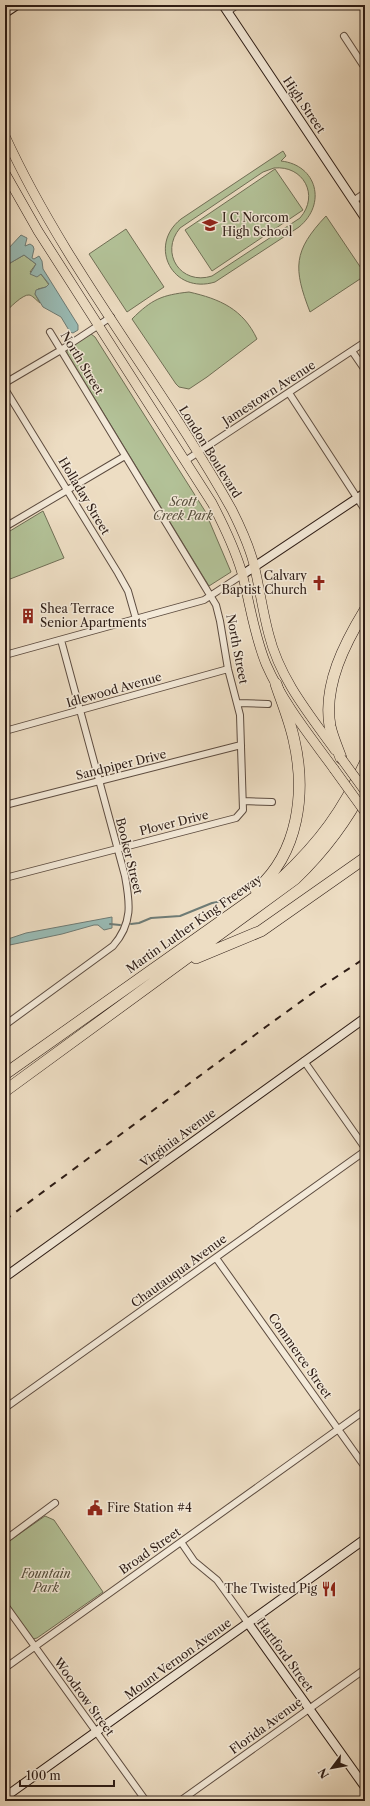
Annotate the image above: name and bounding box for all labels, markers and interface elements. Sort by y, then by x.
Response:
street label: High Street [280,74,329,136]
place label: I C Norcom High School [222,210,293,239]
school or university icon: I C Norcom High School [201,216,219,234]
street label: North Street [58,328,108,398]
street label: Jamestown Avenue [218,357,318,429]
street label: London Boulevard [176,403,245,501]
street label: Holladay Street [55,454,114,538]
park label: Scott Creek Park [153,494,214,523]
place label: Calvary Baptist Church [222,568,307,597]
church icon: Calvary Baptist Church [310,574,328,592]
place label: Shea Terrace Senior Apartments [40,601,147,630]
building icon: Shea Terrace Senior Apartments [19,607,37,625]
street label: North Street [223,613,252,686]
street label: Idlewood Avenue [64,669,164,710]
street label: Sandpiper Drive [74,746,168,783]
street label: Plover Drive [138,807,210,838]
street label: Booker Street [113,816,146,896]
street label: Martin Luther King Freeway [123,871,265,976]
street label: Virginia Avenue [136,1105,219,1171]
street label: Chautauqua Avenue [128,1231,230,1310]
street label: Commerce Street [265,1310,336,1402]
public building icon: Fire Station #4 [86,1499,104,1517]
place label: Fire Station #4 [107,1500,192,1515]
street label: Broad Street [116,1524,184,1577]
park label: Fountain Park [20,1566,71,1595]
restaurant icon: The Twisted Pig [320,1580,338,1598]
place label: The Twisted Pig [224,1581,318,1596]
street label: Mount Vernon Avenue [121,1615,234,1702]
street label: Hartford Street [254,1615,317,1695]
street label: Woodrow Street [50,1654,118,1739]
street label: Florida Avenue [226,1694,305,1757]
north arrow [312,1748,352,1788]
scale bar [20,1762,114,1788]
text: N [315,1765,332,1781]
text: 100 m [26,1768,61,1783]

